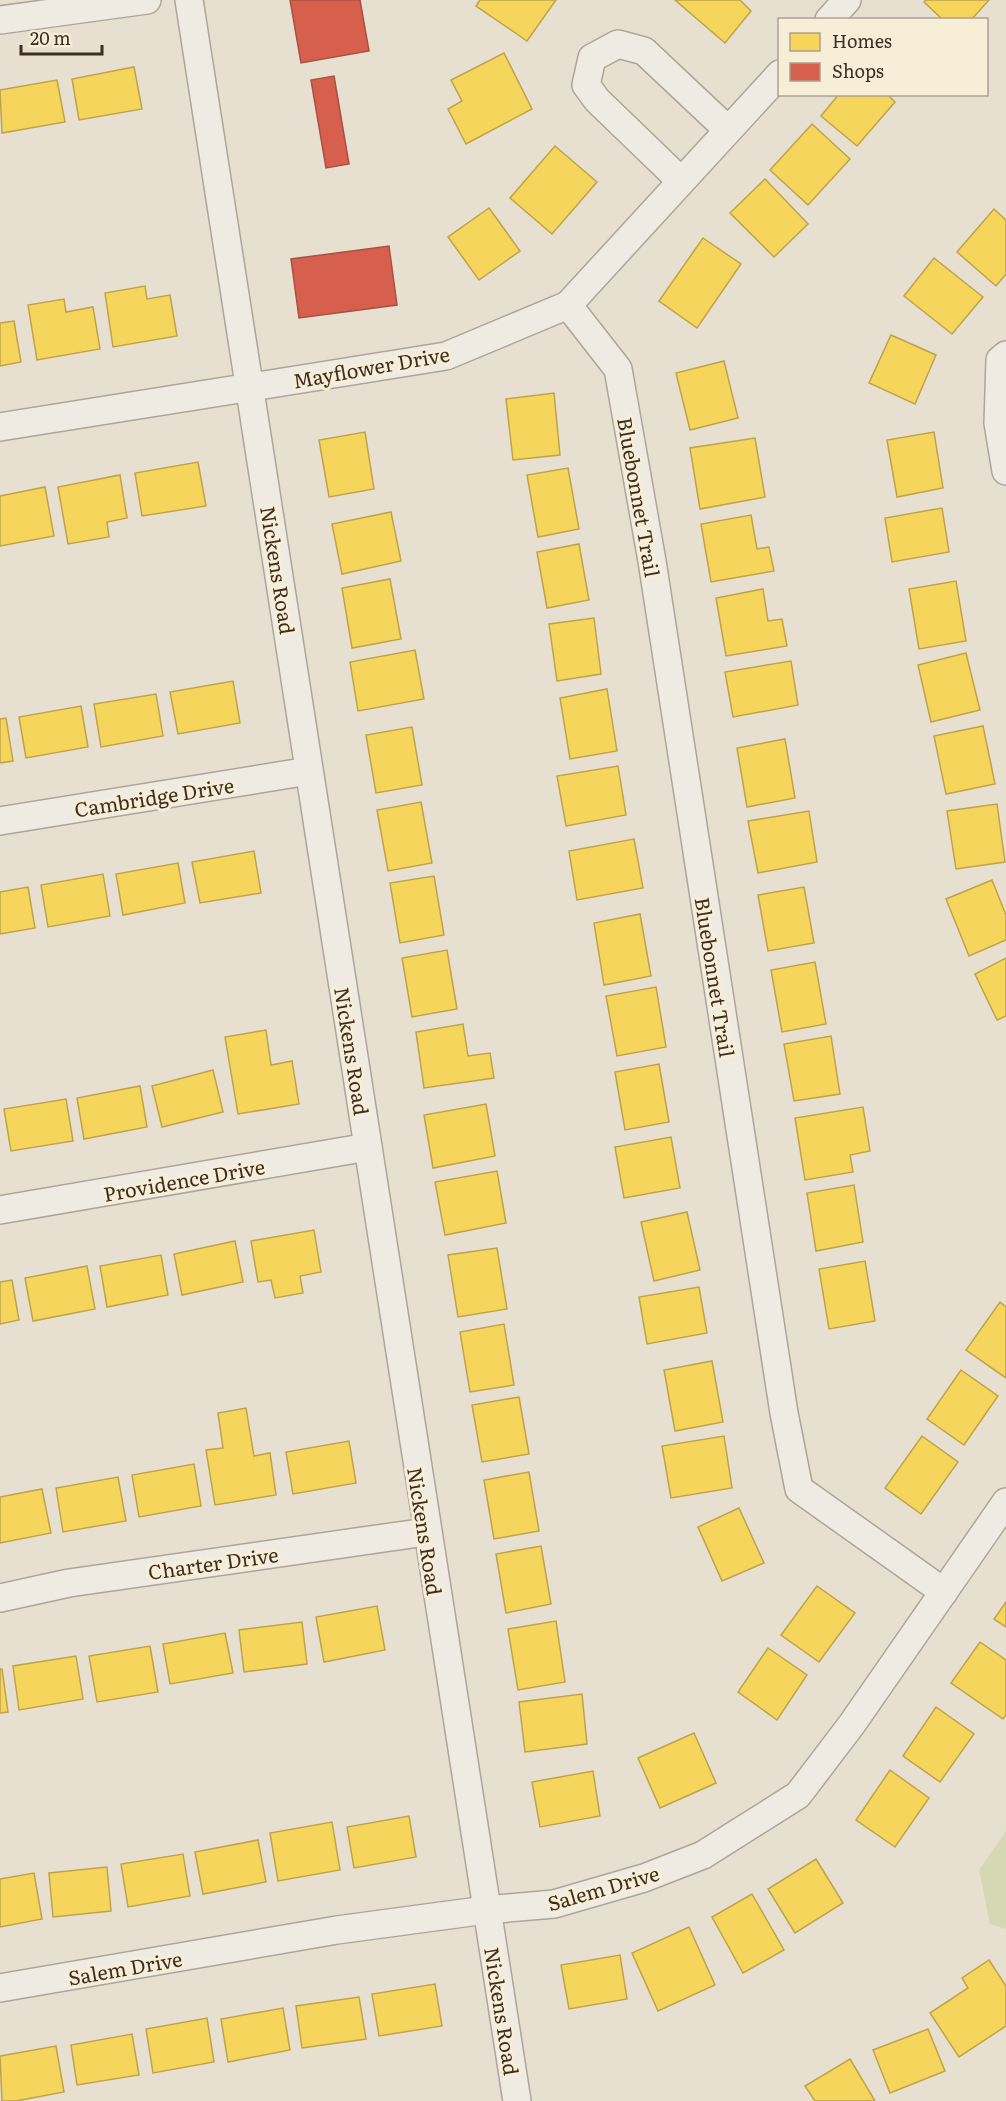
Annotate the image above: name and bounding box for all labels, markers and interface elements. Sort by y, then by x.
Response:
scale bar [21,18,102,56]
legend [778,18,988,96]
text: 20 m [30,24,71,51]
text: Homes [832,27,892,54]
text: Shops [832,57,884,84]
street label: Mayflower Drive [290,337,452,395]
street label: Bluebonnet Trail [611,415,669,580]
street label: Nickens Road [254,504,304,636]
street label: Cambridge Drive [72,769,236,823]
street label: Bluebonnet Trail [689,895,744,1060]
street label: Nickens Road [328,985,378,1117]
street label: Providence Drive [101,1150,267,1208]
street label: Nickens Road [401,1465,451,1597]
street label: Charter Drive [146,1538,280,1586]
street label: Salem Drive [544,1857,662,1917]
street label: Salem Drive [66,1942,184,1992]
street label: Nickens Road [478,1945,528,2077]

